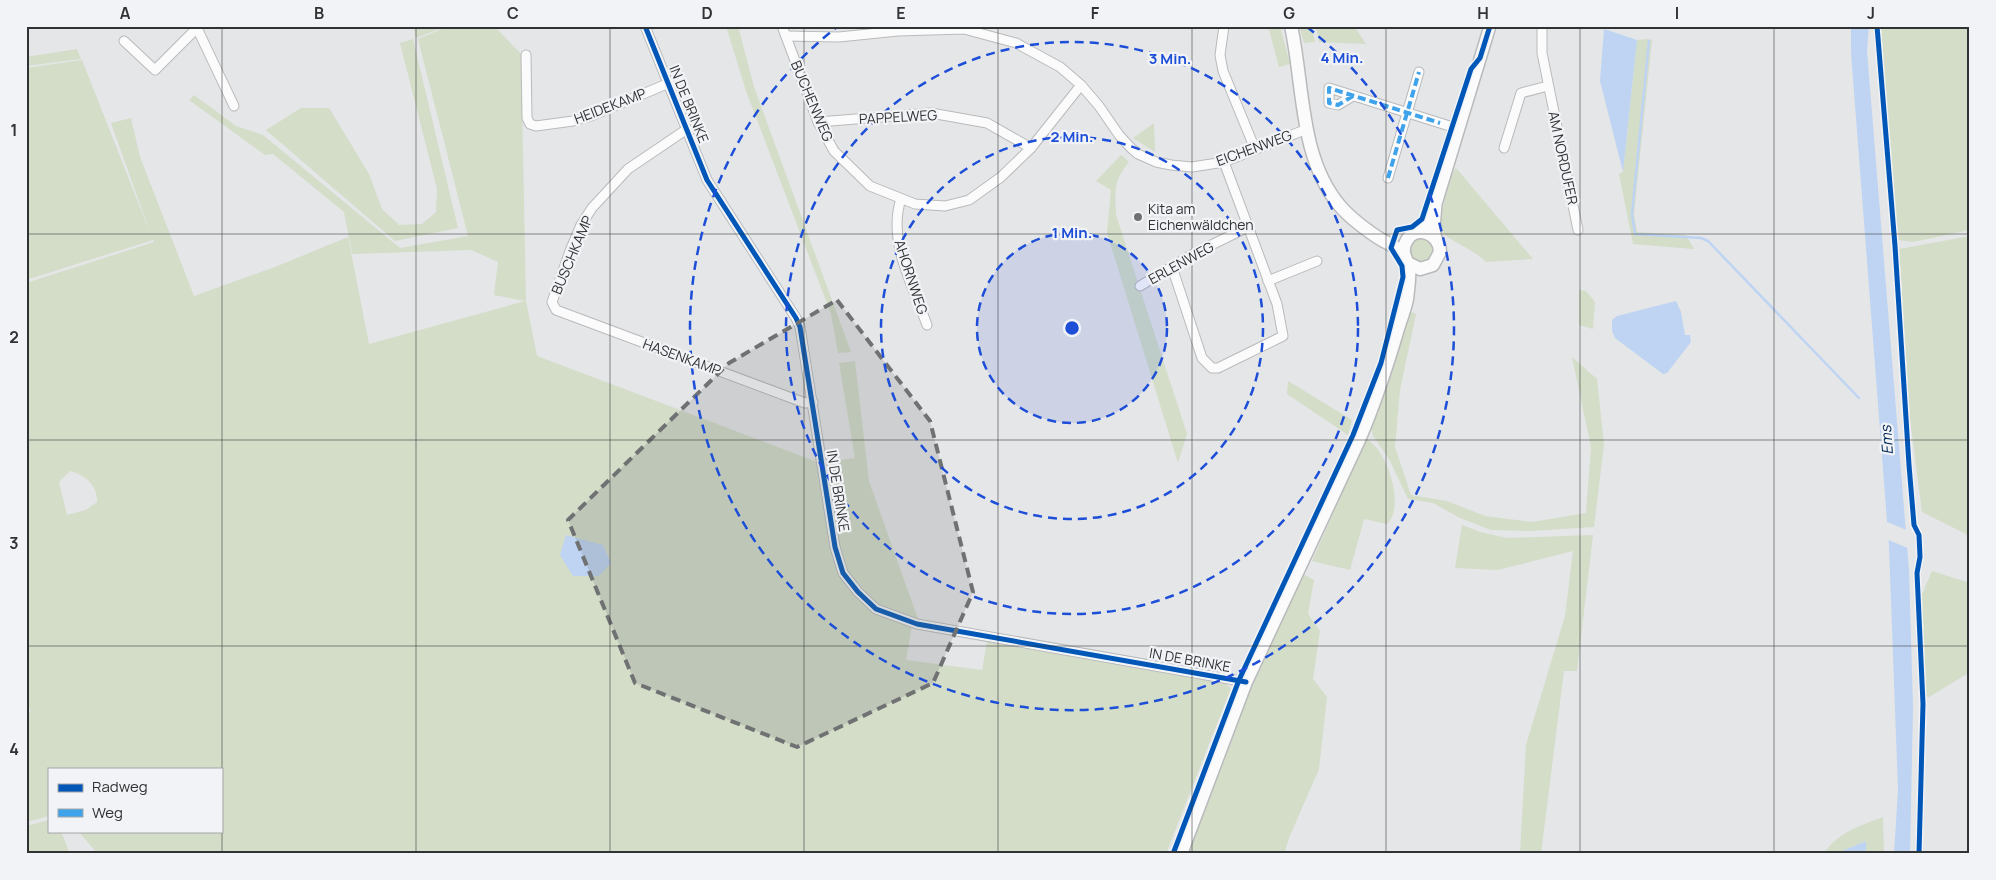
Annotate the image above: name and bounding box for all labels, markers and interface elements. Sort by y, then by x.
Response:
text: A [120,2,131,24]
text: B [314,2,324,24]
text: C [507,2,519,24]
text: D [701,2,713,24]
text: E [896,2,906,24]
text: F [1091,2,1100,24]
text: G [1283,2,1295,24]
text: H [1477,2,1489,24]
text: I [1675,2,1679,24]
text: J [1867,2,1875,24]
text: 4 Min. [1320,47,1364,68]
text: 3 Min. [1149,48,1191,69]
street label: BUCHENWEG [787,57,838,144]
street label: IN DE BRINKE [665,62,714,146]
street label: HEIDEKAMP [571,83,649,128]
street label: PAPPELWEG [858,105,938,128]
street label: AM NORDUFER [1544,109,1583,207]
text: 1 [10,119,18,141]
street label: EICHENWEG [1213,125,1294,170]
text: 2 Min. [1051,126,1093,147]
place label: Kita am Eichenwäldchen [1148,199,1254,234]
marker: Kita am Eichenwäldchen [1132,211,1144,223]
street label: BUSCHKAMP [546,212,597,297]
text: 1 Min. [1052,222,1092,243]
street label: AHORNWEG [890,237,933,317]
street label: ERLENWEG [1145,237,1217,288]
centre of rings [1063,319,1081,337]
text: 2 [9,326,19,348]
street label: HASENKAMP [640,334,724,380]
water label: Ems [1875,424,1898,455]
street label: IN DE BRINKE [823,449,854,533]
text: 3 [9,532,19,554]
street label: IN DE BRINKE [1148,643,1232,676]
text: 4 [9,738,19,760]
legend [48,768,222,832]
text: Radweg [92,776,148,797]
text: Weg [92,802,123,823]

